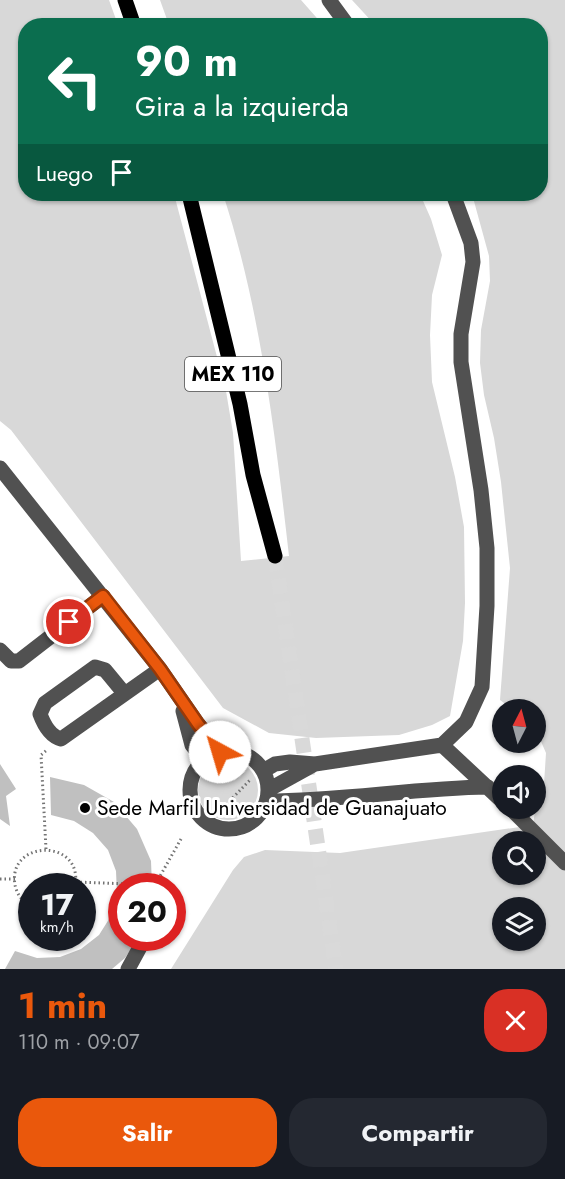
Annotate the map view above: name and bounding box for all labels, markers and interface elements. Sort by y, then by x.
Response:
text: 90 m [135,31,238,92]
icon: left [36,42,114,120]
text: Gira a la izquierda [135,87,349,126]
icon: arrive [105,156,138,189]
text: Luego [36,157,93,189]
road number: MEX 110 [185,357,281,391]
pin [43,596,94,647]
icon: arrive [52,605,85,638]
north arrow [492,699,546,753]
map controls [492,699,546,951]
position arrow [188,720,252,784]
button: sound [492,765,546,819]
place label: Sede Marfil Universidad de Guanajuato [97,793,447,823]
marker: Sede Marfil Universidad de Guanajuato [78,801,92,815]
button: search [492,831,546,885]
speed limit sign: 20 [108,873,186,951]
text: 17 [40,883,74,926]
button: layers [492,897,546,951]
text: km/h [40,916,74,938]
text: 1 min [18,979,107,1031]
button: close [484,989,547,1052]
text: 110 m · 09:07 [18,1028,140,1057]
button: Salir [18,1098,277,1167]
button: Compartir [289,1098,547,1167]

